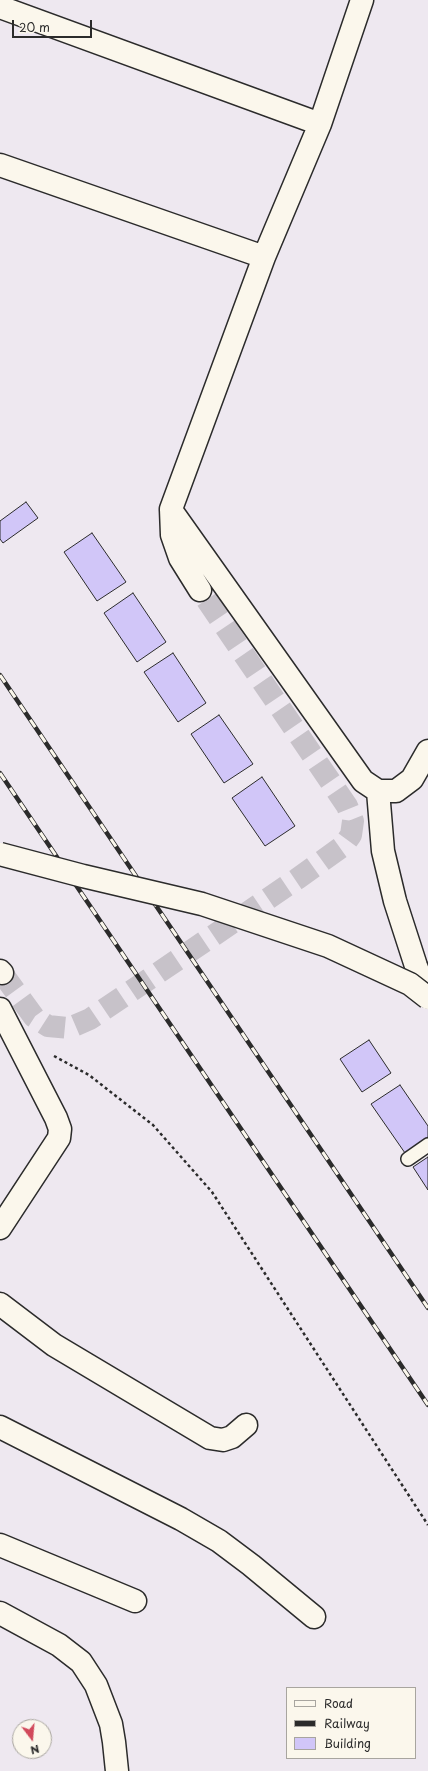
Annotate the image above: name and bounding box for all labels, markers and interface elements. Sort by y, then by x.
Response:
scale bar [14,12,94,38]
text: 20 m [19,18,50,36]
legend [286,1687,416,1759]
text: Road [324,1694,353,1712]
text: Railway [324,1714,370,1732]
north arrow [12,1719,52,1759]
text: Building [324,1734,371,1752]
text: N [29,1741,42,1759]

